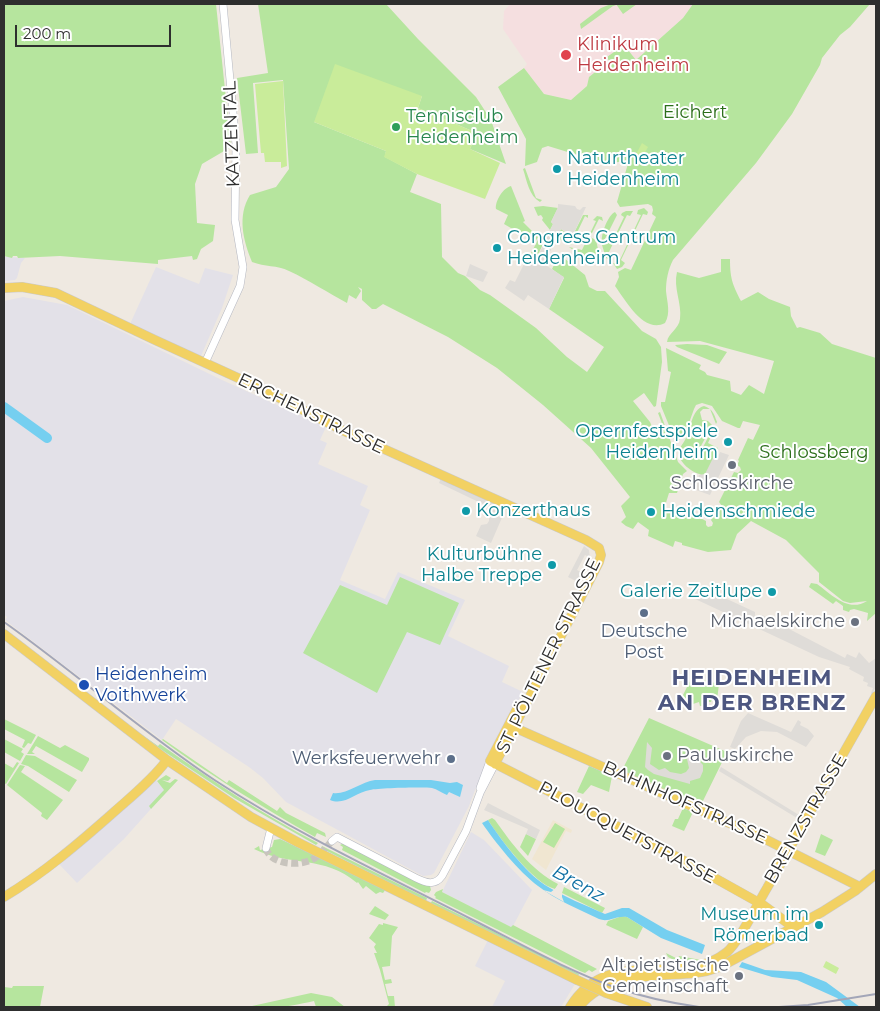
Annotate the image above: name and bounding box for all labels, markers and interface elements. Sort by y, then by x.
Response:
scale bar [18,15,174,47]
text: 200 m [23,24,71,43]
place label: Klinikum Heidenheim [577,34,690,76]
marker: Klinikum Heidenheim [559,48,573,62]
street label: KATZENTAL [219,80,245,188]
park label: Eichert [663,102,727,124]
place label: Tennisclub Heidenheim [406,106,519,148]
marker: Tennisclub Heidenheim [390,121,402,133]
place label: Naturtheater Heidenheim [567,148,685,190]
marker: Naturtheater Heidenheim [551,163,563,175]
place label: Congress Centrum Heidenheim [507,227,676,270]
marker: Congress Centrum Heidenheim [491,242,503,254]
street label: ERCHENSTRASSE [234,369,388,459]
place label: Opernfestspiele Heidenheim [575,421,718,464]
marker: Opernfestspiele Heidenheim [722,436,734,448]
park label: Schlossberg [759,442,869,464]
marker: Schlosskirche [726,459,738,471]
place label: Schlosskirche [671,473,793,495]
place label: Konzerthaus [476,500,590,522]
place label: Heidenschmiede [661,501,815,523]
marker: Konzerthaus [460,505,472,517]
marker: Heidenschmiede [645,506,657,518]
place label: Kulturbühne Halbe Treppe [421,544,542,586]
street label: ST. PÖLTENER STRASSE [492,555,606,757]
marker: Kulturbühne Halbe Treppe [546,559,558,571]
place label: Galerie Zeitlupe [620,581,762,603]
marker: Galerie Zeitlupe [766,586,778,598]
marker: Deutsche Post [638,607,650,619]
place label: Michaelskirche [710,611,845,633]
marker: Michaelskirche [849,616,861,628]
place label: Deutsche Post [601,621,687,664]
place label: Heidenheim Voithwerk [95,664,208,706]
district label: HEIDENHEIM AN DER BRENZ [656,666,848,718]
marker: Heidenheim Voithwerk [77,678,91,692]
place label: Pauluskirche [677,745,794,767]
place label: Werksfeuerwehr [292,748,441,770]
marker: Pauluskirche [661,750,673,762]
street label: BRENZSTRASSE [760,750,852,888]
marker: Werksfeuerwehr [445,753,457,765]
street label: BAHNHOFSTRASSE [599,757,771,849]
street label: PLOUCQUETSTRASSE [535,777,719,889]
water label: Brenz [548,861,608,907]
place label: Museum im Römerbad [700,904,809,946]
marker: Museum im Römerbad [813,919,825,931]
place label: Altpietistische Gemeinschaft [601,955,729,998]
marker: Altpietistische Gemeinschaft [733,970,745,982]

